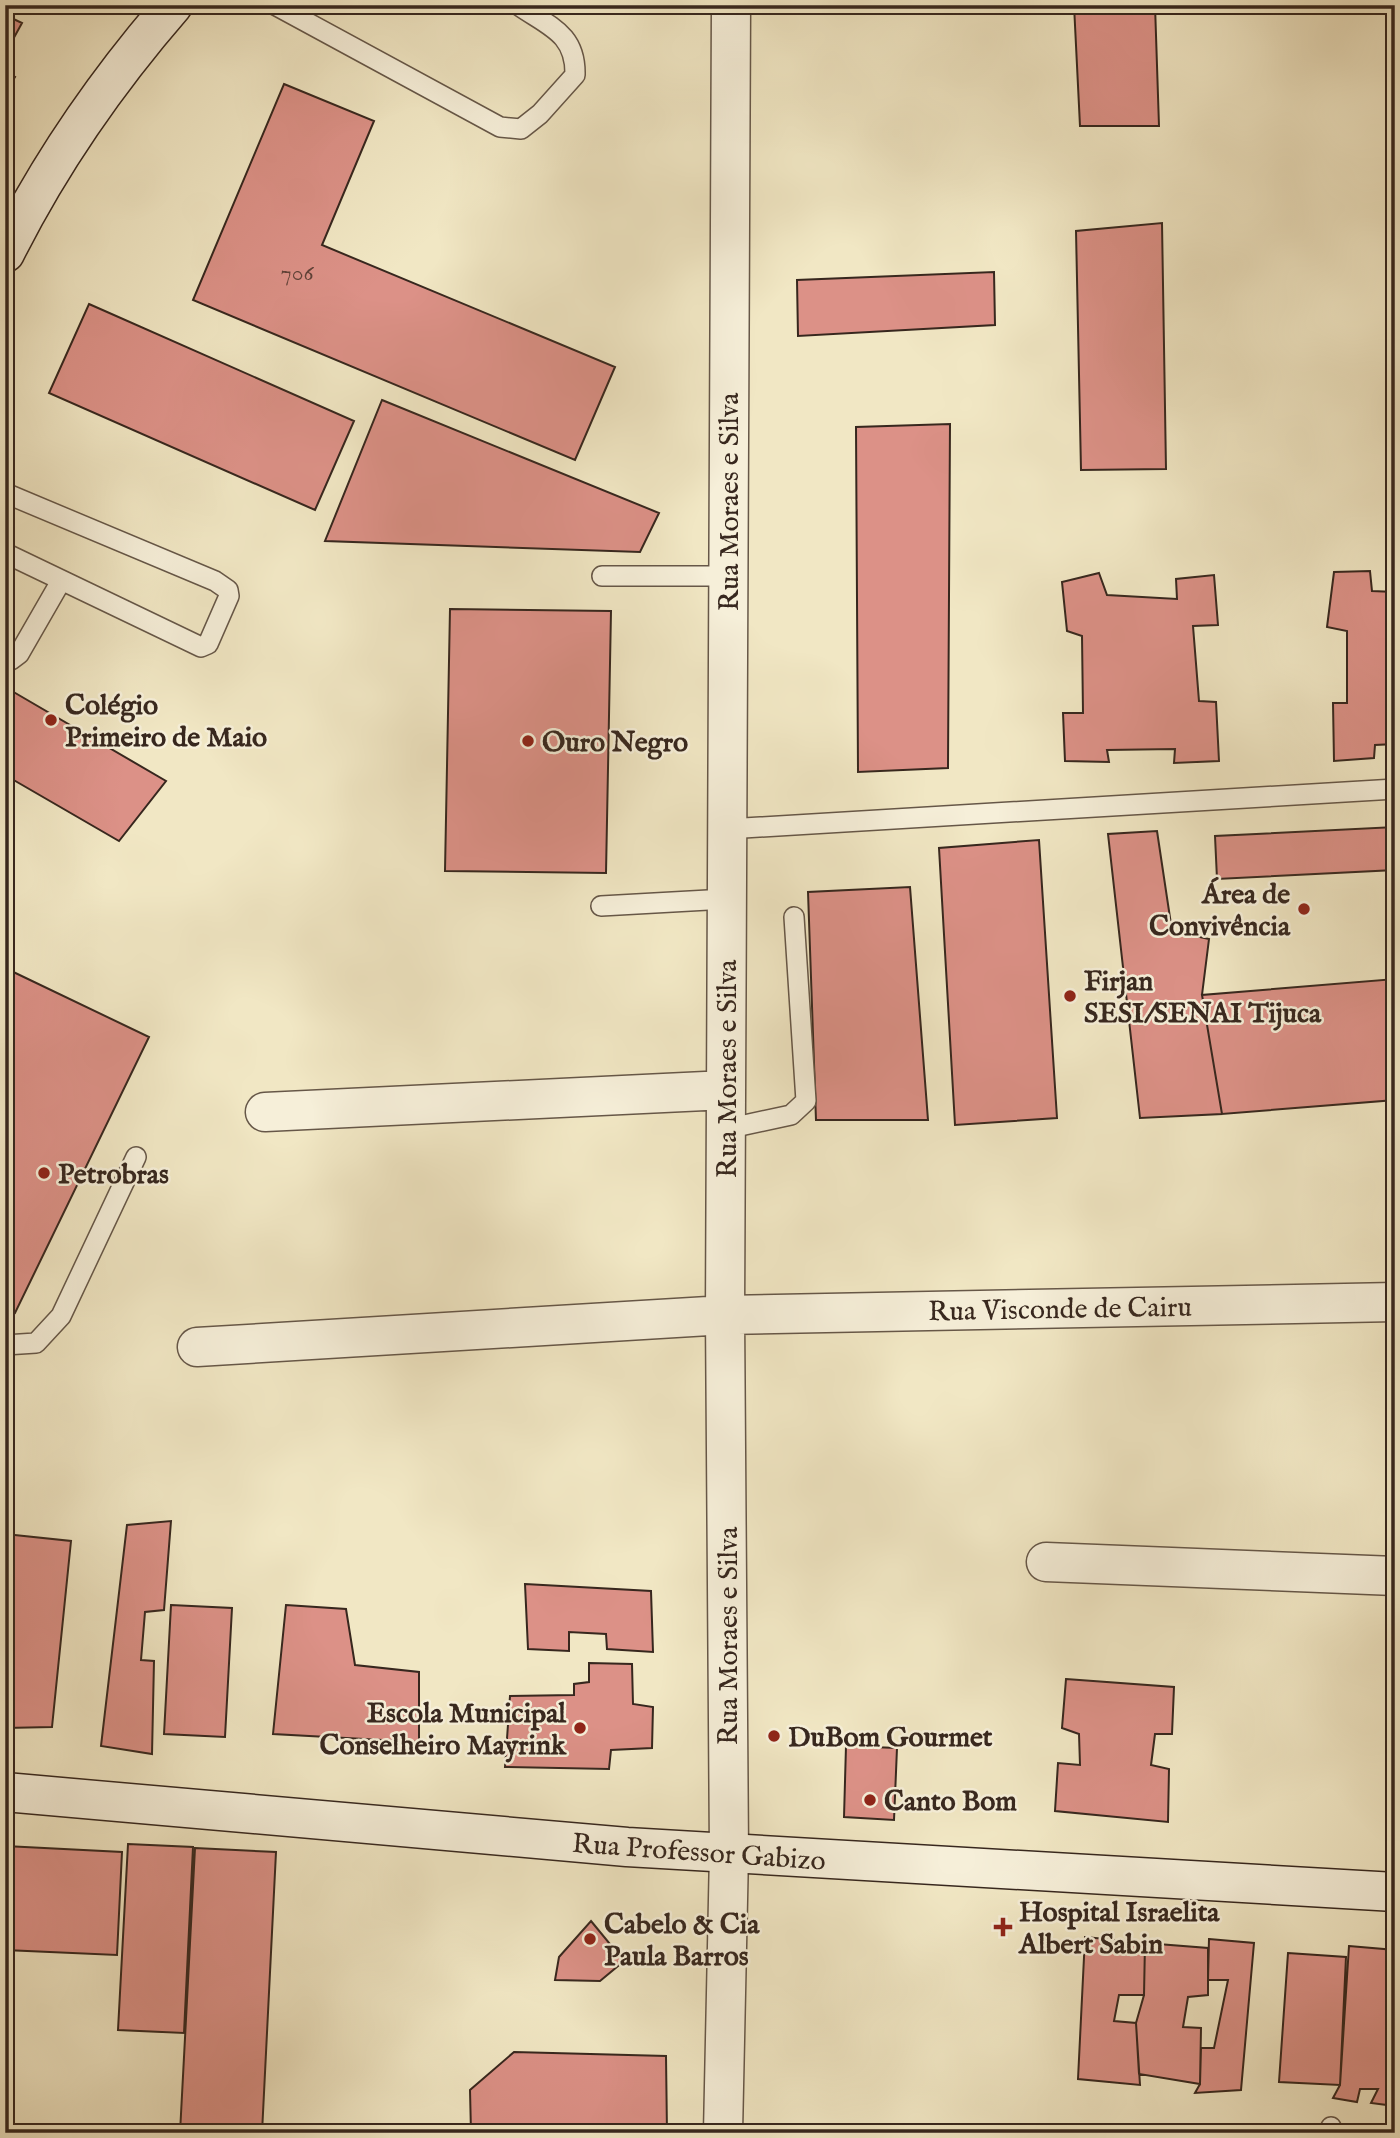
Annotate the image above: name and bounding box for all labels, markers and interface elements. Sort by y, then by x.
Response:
house number: 706 [280,258,314,289]
street label: Rua Moraes e Silva [713,392,748,611]
place label: Colégio Primeiro de Maio [65,689,267,756]
marker: Colégio Primeiro de Maio [43,712,59,728]
place label: Ouro Negro [542,726,688,761]
marker: Ouro Negro [520,733,536,749]
place label: Área de Convivência [1149,877,1291,945]
marker: Área de Convivência [1296,901,1312,917]
street label: Rua Moraes e Silva [711,959,746,1178]
place label: Firjan SESI/SENAI Tijuca [1084,965,1322,1032]
marker: Firjan SESI/SENAI Tijuca [1062,988,1078,1004]
place label: Petrobras [58,1158,169,1193]
marker: Petrobras [36,1165,52,1181]
street label: Rua Visconde de Cairu [928,1291,1192,1330]
street label: Rua Moraes e Silva [712,1526,747,1745]
place label: Escola Municipal Conselheiro Mayrink [319,1697,567,1764]
marker: Escola Municipal Conselheiro Mayrink [572,1720,588,1736]
place label: DuBom Gourmet [788,1721,993,1756]
marker: DuBom Gourmet [766,1728,782,1744]
place label: Canto Bom [884,1785,1017,1820]
marker: Canto Bom [862,1792,878,1808]
street label: Rua Professor Gabizo [571,1827,827,1880]
place label: Hospital Israelita Albert Sabin [1018,1896,1220,1963]
place label: Cabelo & Cia Paula Barros [604,1908,760,1975]
marker: Hospital Israelita Albert Sabin [993,1917,1013,1937]
marker: Cabelo & Cia Paula Barros [582,1931,598,1947]

